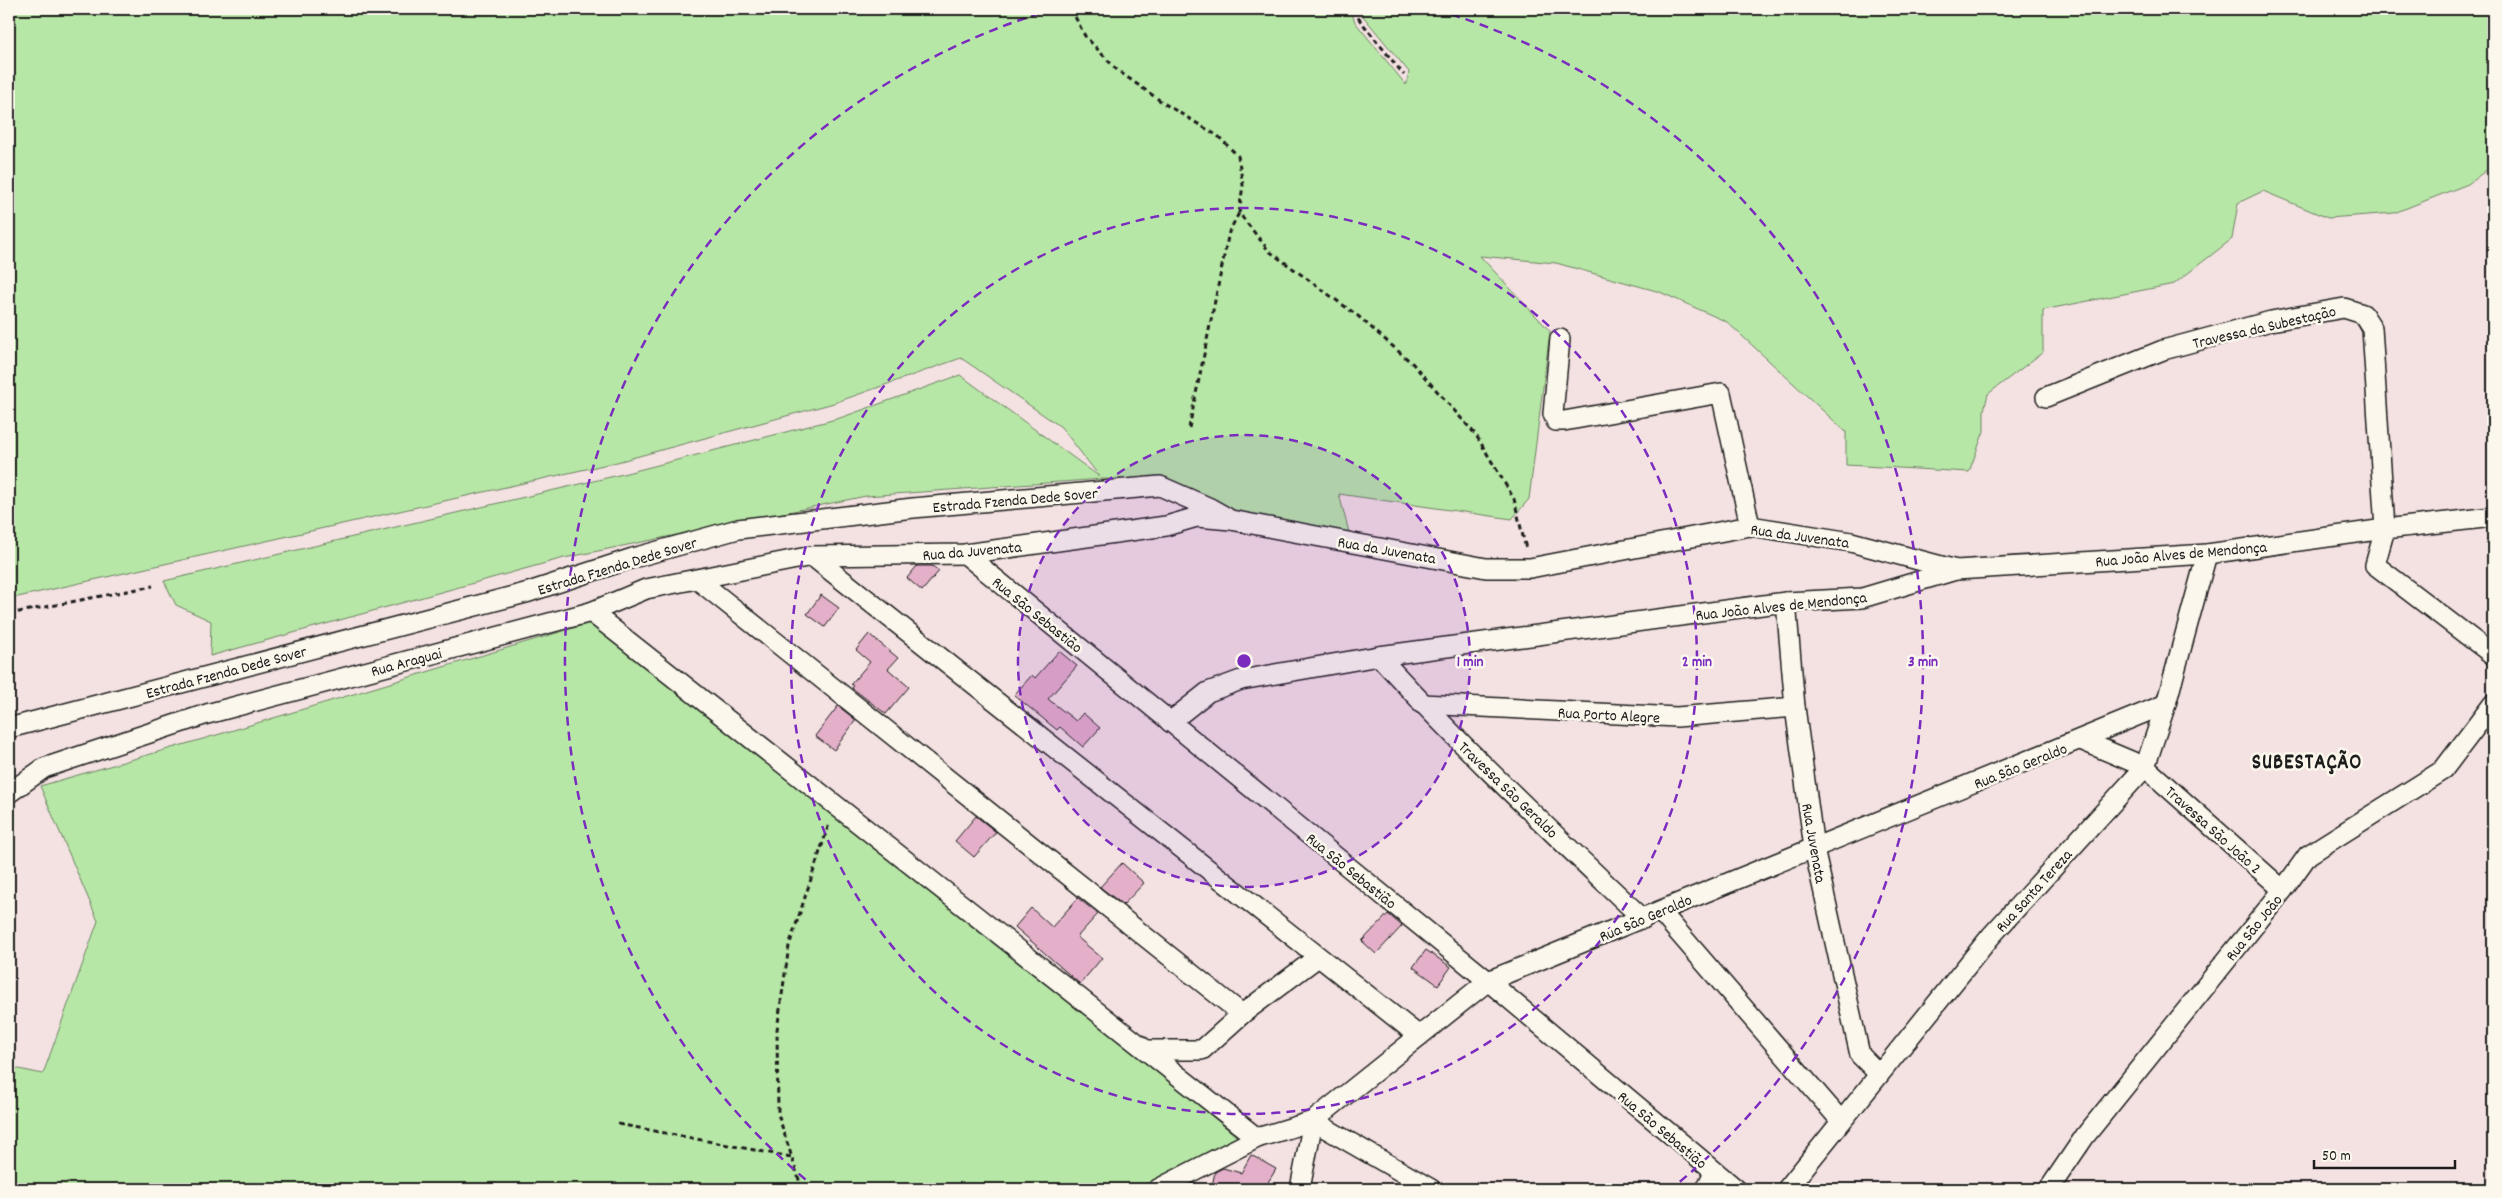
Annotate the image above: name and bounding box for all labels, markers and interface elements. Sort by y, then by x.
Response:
street label: Travessa da Subestação [2191,301,2339,356]
street label: Estrada Fzenda Dede Sover [932,483,1099,520]
street label: Rua da Juvenata [1749,519,1851,556]
street label: Estrada Fzenda Dede Sover [535,532,700,603]
street label: Rua da Juvenata [1336,532,1438,571]
street label: Rua João Alves de Mendonça [2094,536,2268,574]
street label: Rua da Juvenata [922,537,1023,568]
street label: Rua São Sebastião [986,572,1087,660]
street label: Rua João Alves de Mendonça [1694,587,1869,628]
street label: Estrada Fzenda Dede Sover [144,641,310,706]
street label: Rua Araguai [369,643,445,684]
centre of rings [1235,652,1253,670]
text: 1 min [1457,652,1483,674]
text: 2 min [1682,652,1712,674]
text: 3 min [1908,652,1938,674]
street label: Rua Porto Alegre [1557,702,1661,731]
street label: Travessa São Geraldo [1452,737,1562,845]
street label: Rua São Geraldo [1971,738,2071,796]
district label: SUBESTAÇÃO [2252,749,2362,779]
street label: Travessa São João 2 [2159,781,2266,880]
street label: Rua Juvenata [1794,802,1831,886]
street label: Rua São Sebastião [1300,828,1401,916]
street label: Rua Santa Tereza [1991,845,2079,938]
street label: Rua São Geraldo [1596,889,1696,949]
street label: Rua São João [2221,890,2289,967]
street label: Rua São Sebastião [1612,1086,1711,1175]
scale bar [2314,1138,2456,1170]
text: 50 m [2322,1146,2351,1168]

